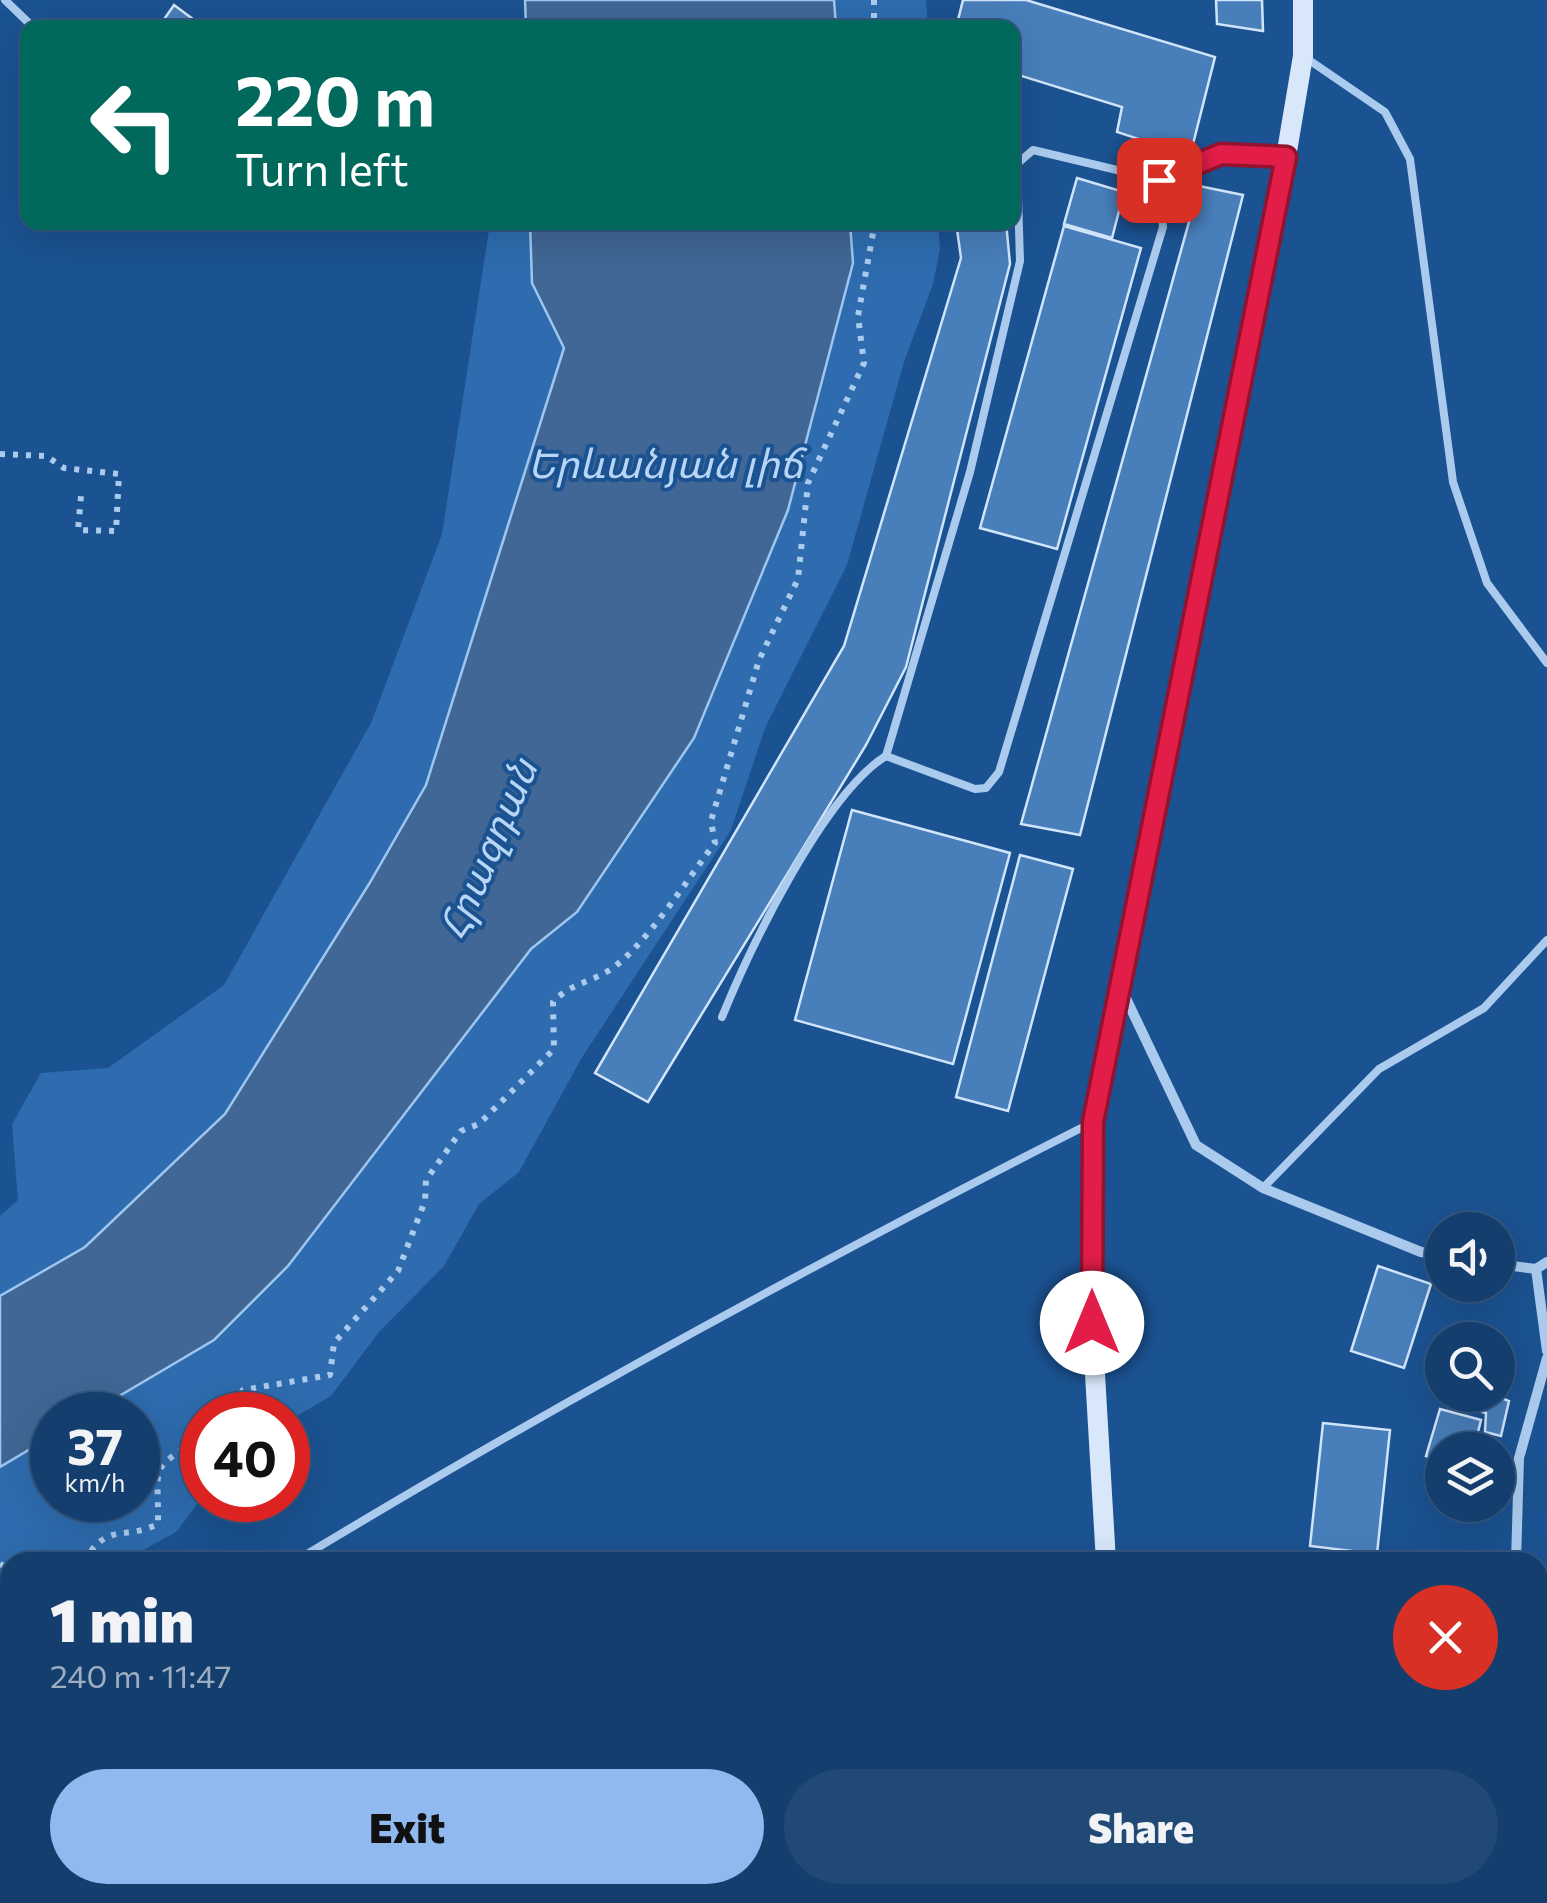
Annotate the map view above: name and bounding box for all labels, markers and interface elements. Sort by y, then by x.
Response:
text: 220 m [235,55,435,140]
icon: left [70,60,200,190]
pin [1117,138,1202,223]
text: Turn left [235,140,409,195]
icon: arrive [1132,153,1187,208]
water label: Երևանյան լիճ [527,437,809,488]
water label: Հրազդան [426,748,548,947]
map controls [1425,1212,1515,1522]
button: sound [1425,1212,1515,1302]
position arrow [1040,1271,1144,1375]
button: search [1425,1322,1515,1412]
speed limit sign: 40 [180,1392,310,1522]
text: 37 [67,1414,123,1475]
button: layers [1425,1432,1515,1522]
text: km/h [65,1467,125,1497]
text: 1 min [50,1581,194,1654]
button: close [1393,1585,1498,1690]
text: 240 m · 11:47 [50,1655,232,1695]
button: Exit [50,1769,764,1884]
button: Share [784,1769,1498,1884]

